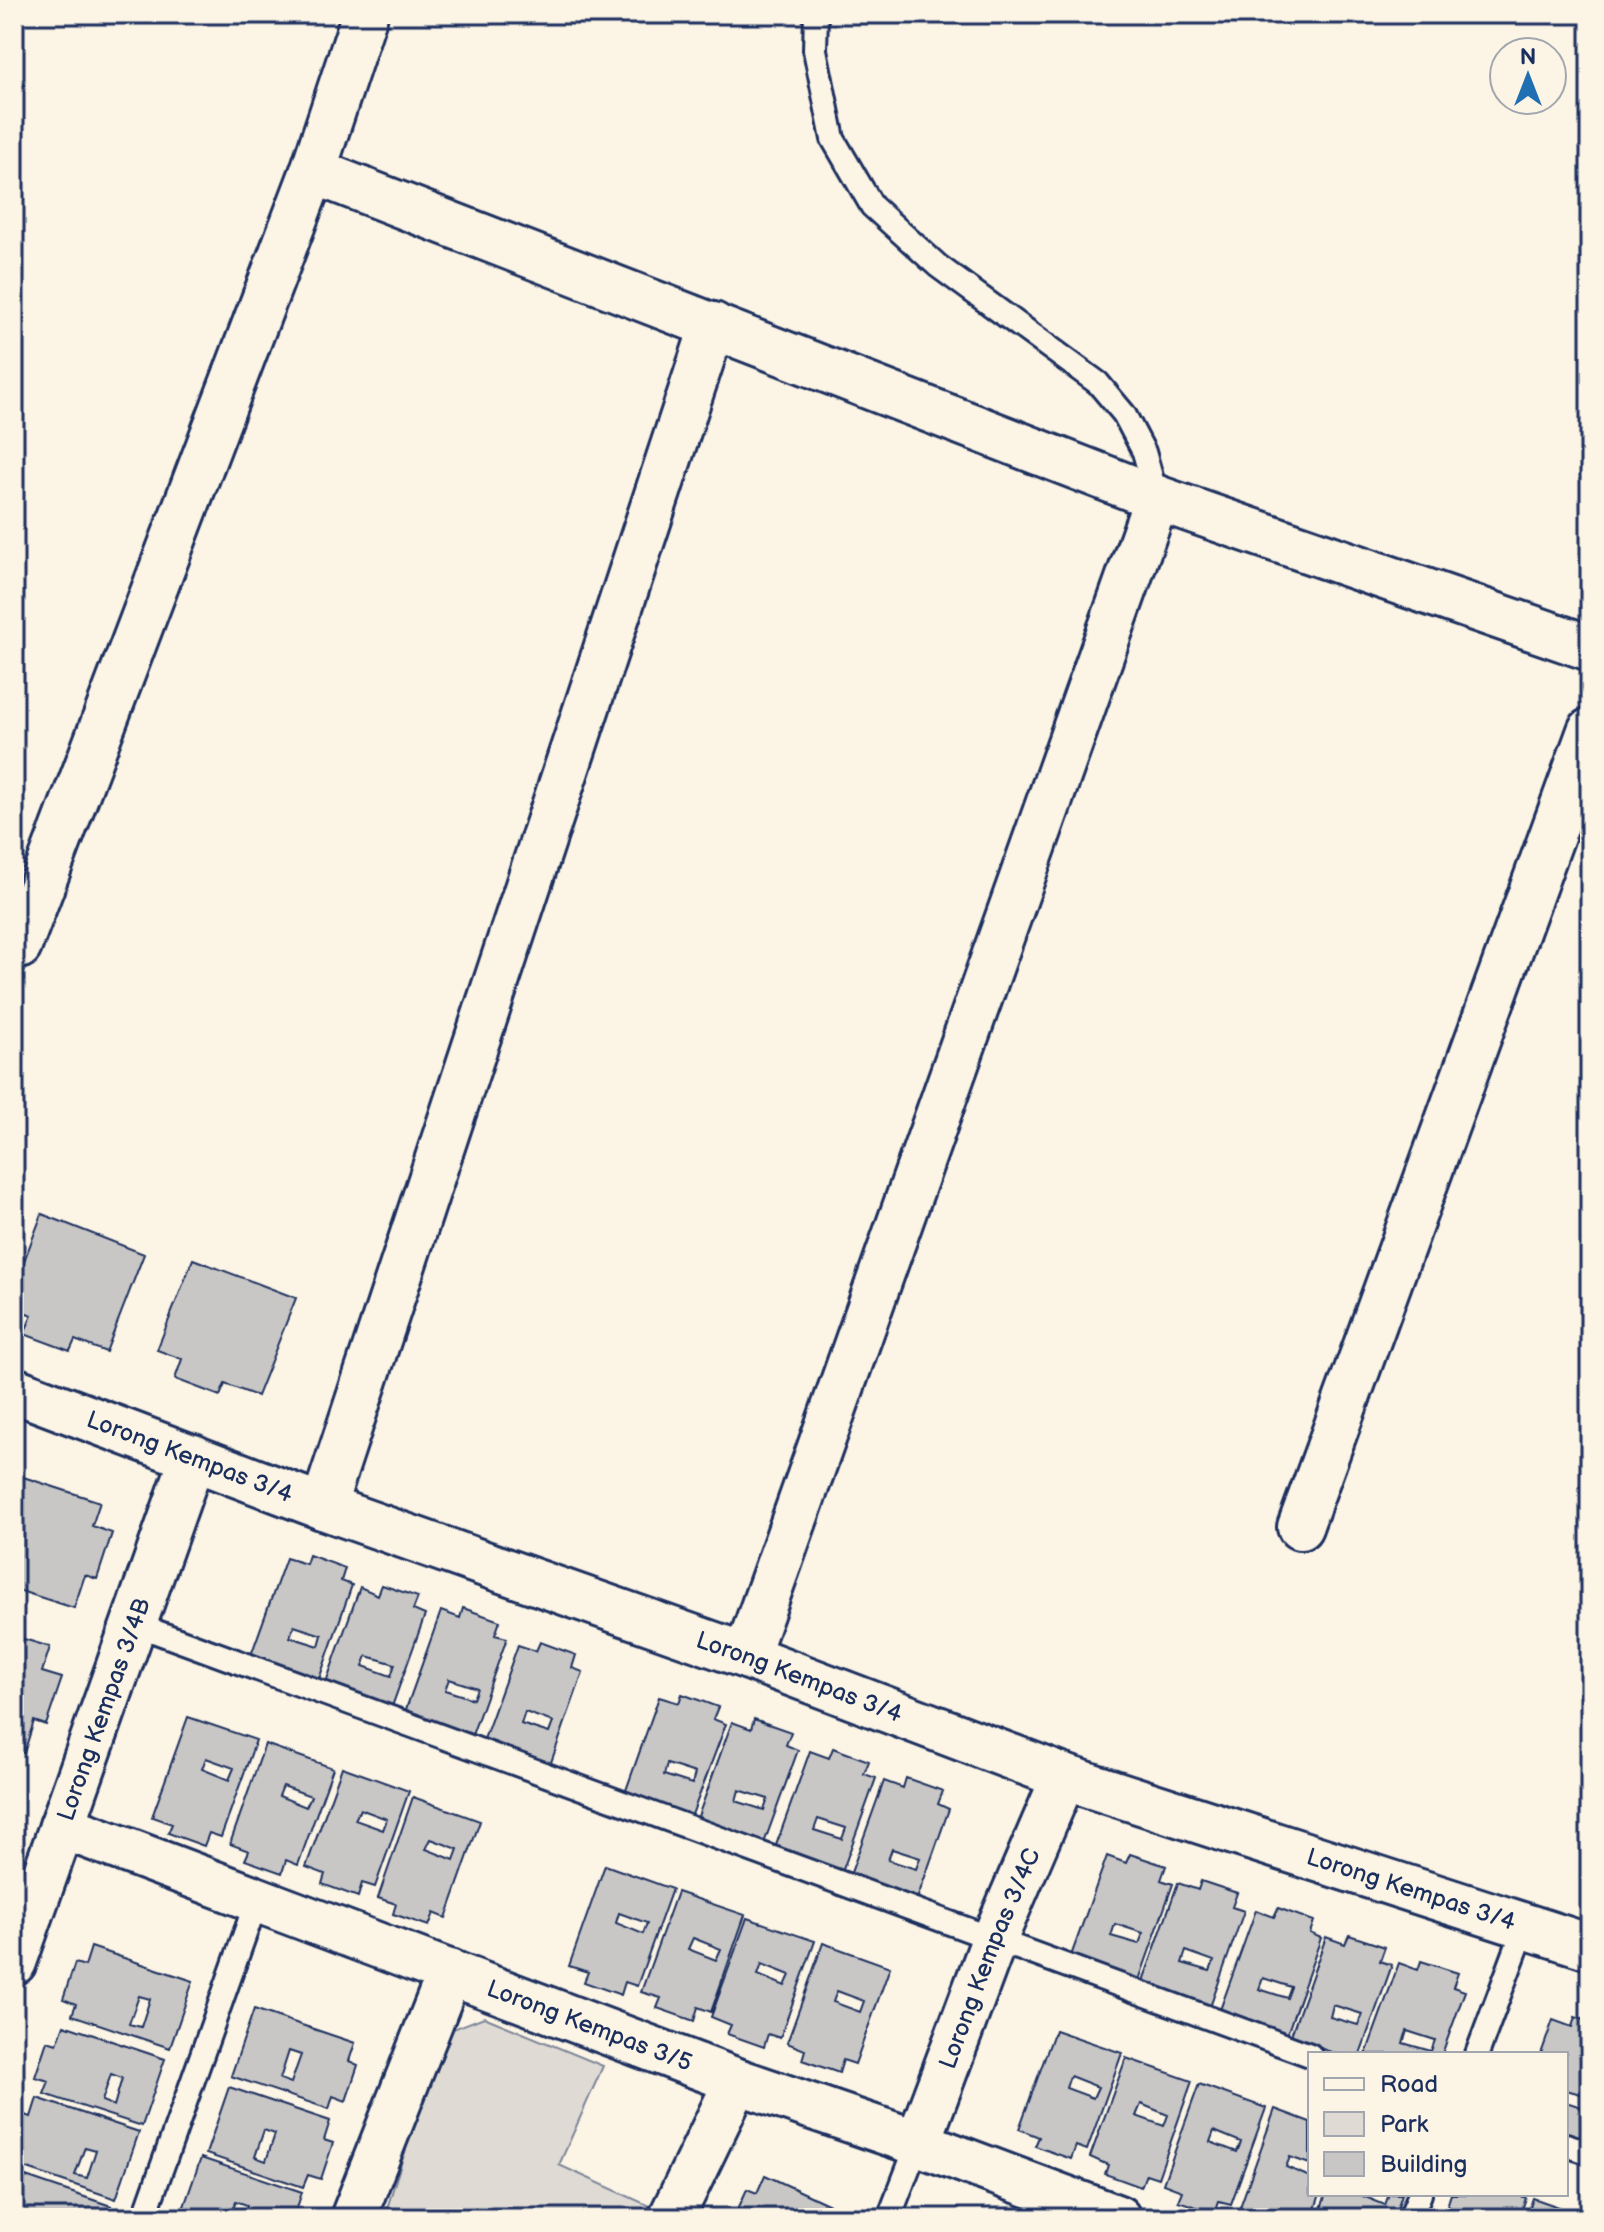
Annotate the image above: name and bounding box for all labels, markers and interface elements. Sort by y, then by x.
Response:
north arrow [1488,36,1568,116]
text: N [1520,44,1536,71]
street label: Lorong Kempas 3/4 [83,1405,297,1509]
street label: Lorong Kempas 3/4B [51,1594,157,1825]
street label: Lorong Kempas 3/4 [692,1626,907,1729]
street label: Lorong Kempas 3/4 [1303,1842,1520,1937]
street label: Lorong Kempas 3/4C [933,1844,1047,2073]
street label: Lorong Kempas 3/5 [483,1974,696,2078]
legend [1308,2052,1568,2196]
text: Road [1380,2070,1438,2099]
text: Park [1380,2110,1428,2139]
text: Building [1380,2150,1467,2179]

